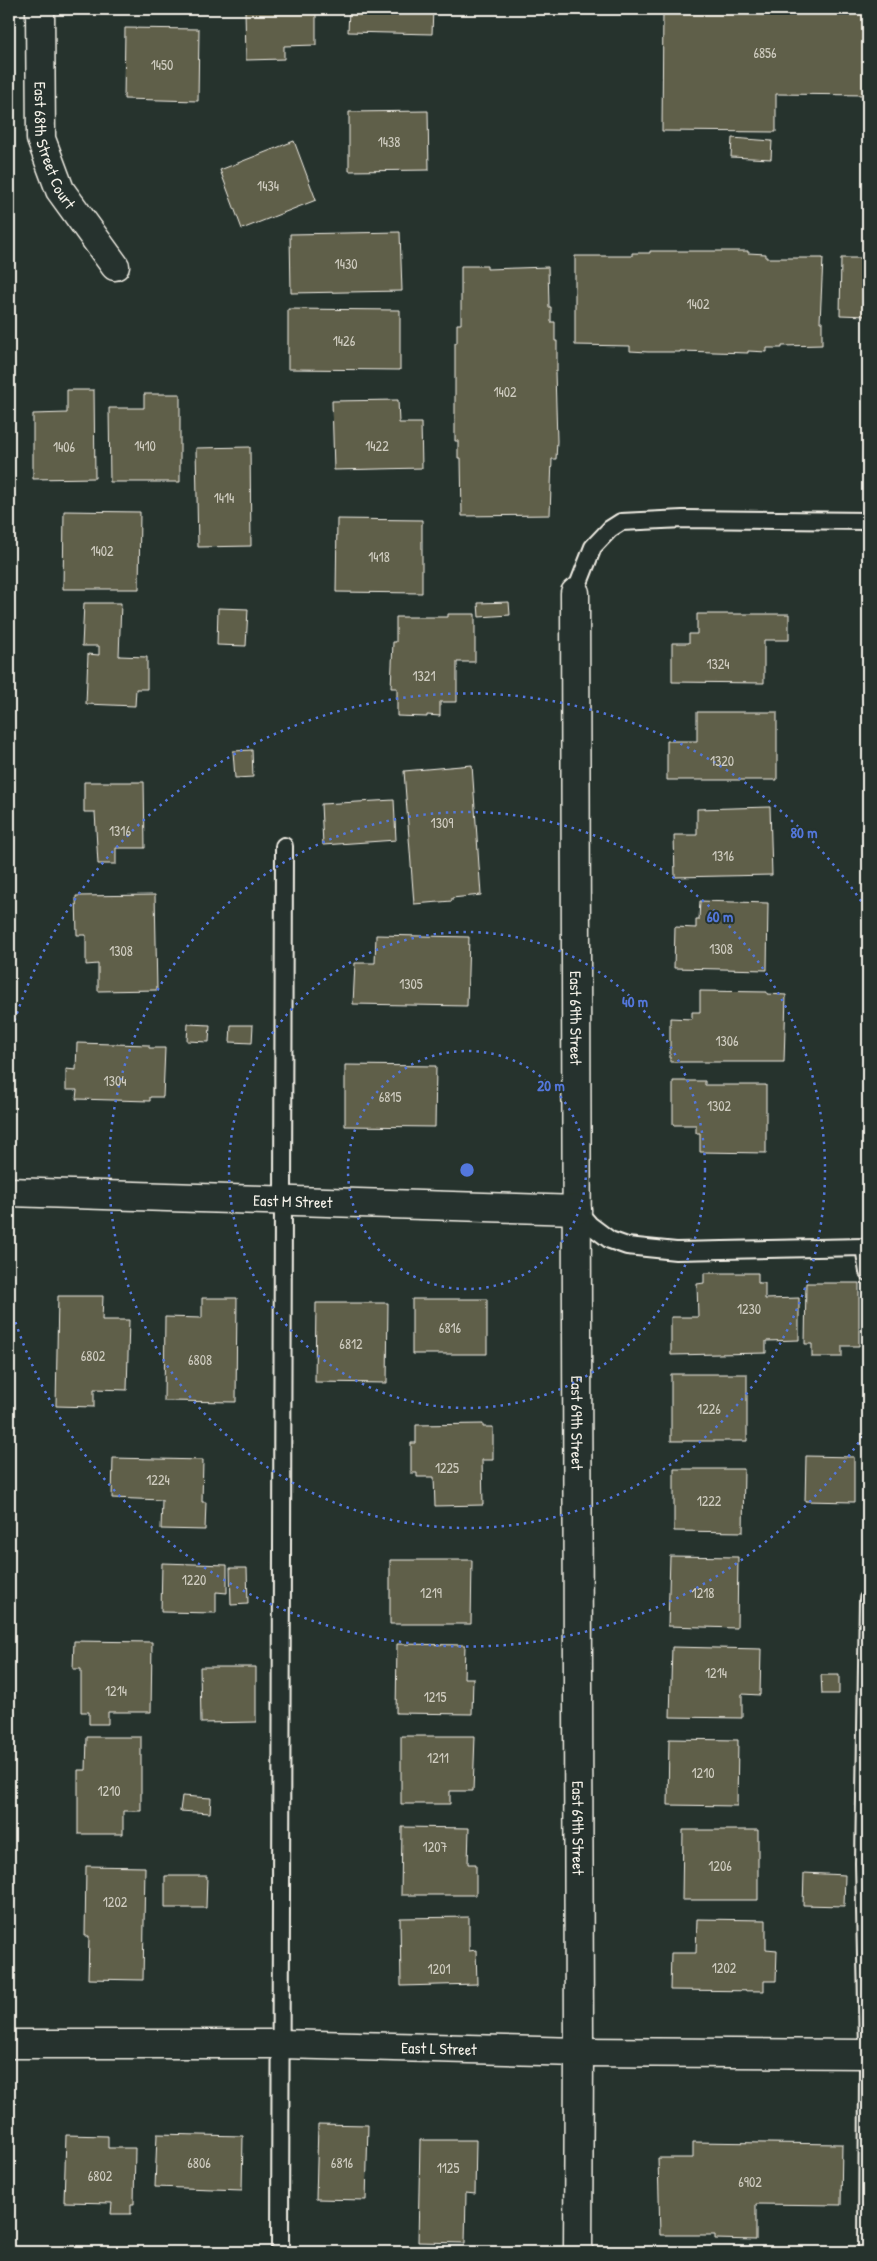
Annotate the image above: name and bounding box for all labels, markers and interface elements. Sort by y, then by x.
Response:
house number: 6856 [753,43,777,62]
house number: 1450 [151,55,173,74]
street label: East 68th Street Court [30,82,81,214]
house number: 1438 [378,132,400,151]
house number: 1434 [257,176,279,195]
house number: 1430 [335,254,357,273]
house number: 1402 [686,294,710,313]
house number: 1426 [333,331,356,350]
house number: 1402 [493,382,517,401]
house number: 1410 [134,436,156,455]
house number: 1422 [365,436,389,455]
house number: 1406 [53,437,76,456]
house number: 1414 [214,488,234,507]
house number: 1402 [90,541,114,560]
house number: 1418 [368,547,390,566]
house number: 1324 [706,654,730,673]
house number: 1321 [413,666,436,685]
house number: 1320 [710,751,734,770]
house number: 1309 [431,813,453,832]
house number: 1316 [109,821,131,840]
text: 80 m [791,822,817,843]
house number: 1316 [712,846,734,865]
text: 60 m [707,906,733,927]
house number: 1308 [709,939,733,958]
house number: 1308 [109,941,133,960]
street label: East 69th Street [565,971,587,1066]
house number: 1305 [399,974,423,993]
text: 40 m [622,991,648,1012]
house number: 1306 [715,1031,739,1050]
house number: 1304 [104,1071,126,1090]
text: 20 m [537,1075,565,1096]
house number: 6815 [379,1087,401,1106]
house number: 1302 [707,1096,732,1115]
centre of rings [458,1161,476,1179]
street label: East M Street [253,1189,333,1213]
house number: 1230 [737,1299,761,1318]
house number: 6816 [439,1318,462,1337]
house number: 6812 [339,1334,363,1353]
house number: 6802 [81,1346,106,1365]
house number: 6808 [188,1350,212,1369]
street label: East 69th Street [566,1376,588,1471]
house number: 1226 [697,1399,721,1418]
house number: 1225 [435,1458,459,1477]
house number: 1224 [146,1470,170,1489]
house number: 1222 [697,1491,722,1510]
house number: 1220 [182,1570,206,1589]
house number: 1219 [420,1583,442,1602]
house number: 1218 [692,1583,714,1602]
house number: 1214 [705,1663,727,1682]
house number: 1214 [105,1681,127,1700]
house number: 1215 [424,1687,446,1706]
house number: 1211 [427,1748,449,1767]
house number: 1210 [692,1763,715,1782]
house number: 1210 [98,1781,121,1800]
street label: East 69th Street [567,1781,590,1876]
house number: 1207 [423,1837,447,1856]
house number: 1206 [708,1856,732,1875]
house number: 1202 [103,1892,128,1911]
house number: 1202 [712,1958,737,1977]
house number: 1201 [428,1959,451,1978]
street label: East L Street [401,2036,478,2060]
house number: 6806 [187,2153,211,2172]
house number: 6816 [331,2153,354,2172]
house number: 1125 [437,2158,459,2177]
house number: 6802 [88,2166,113,2185]
house number: 6902 [738,2172,762,2191]

